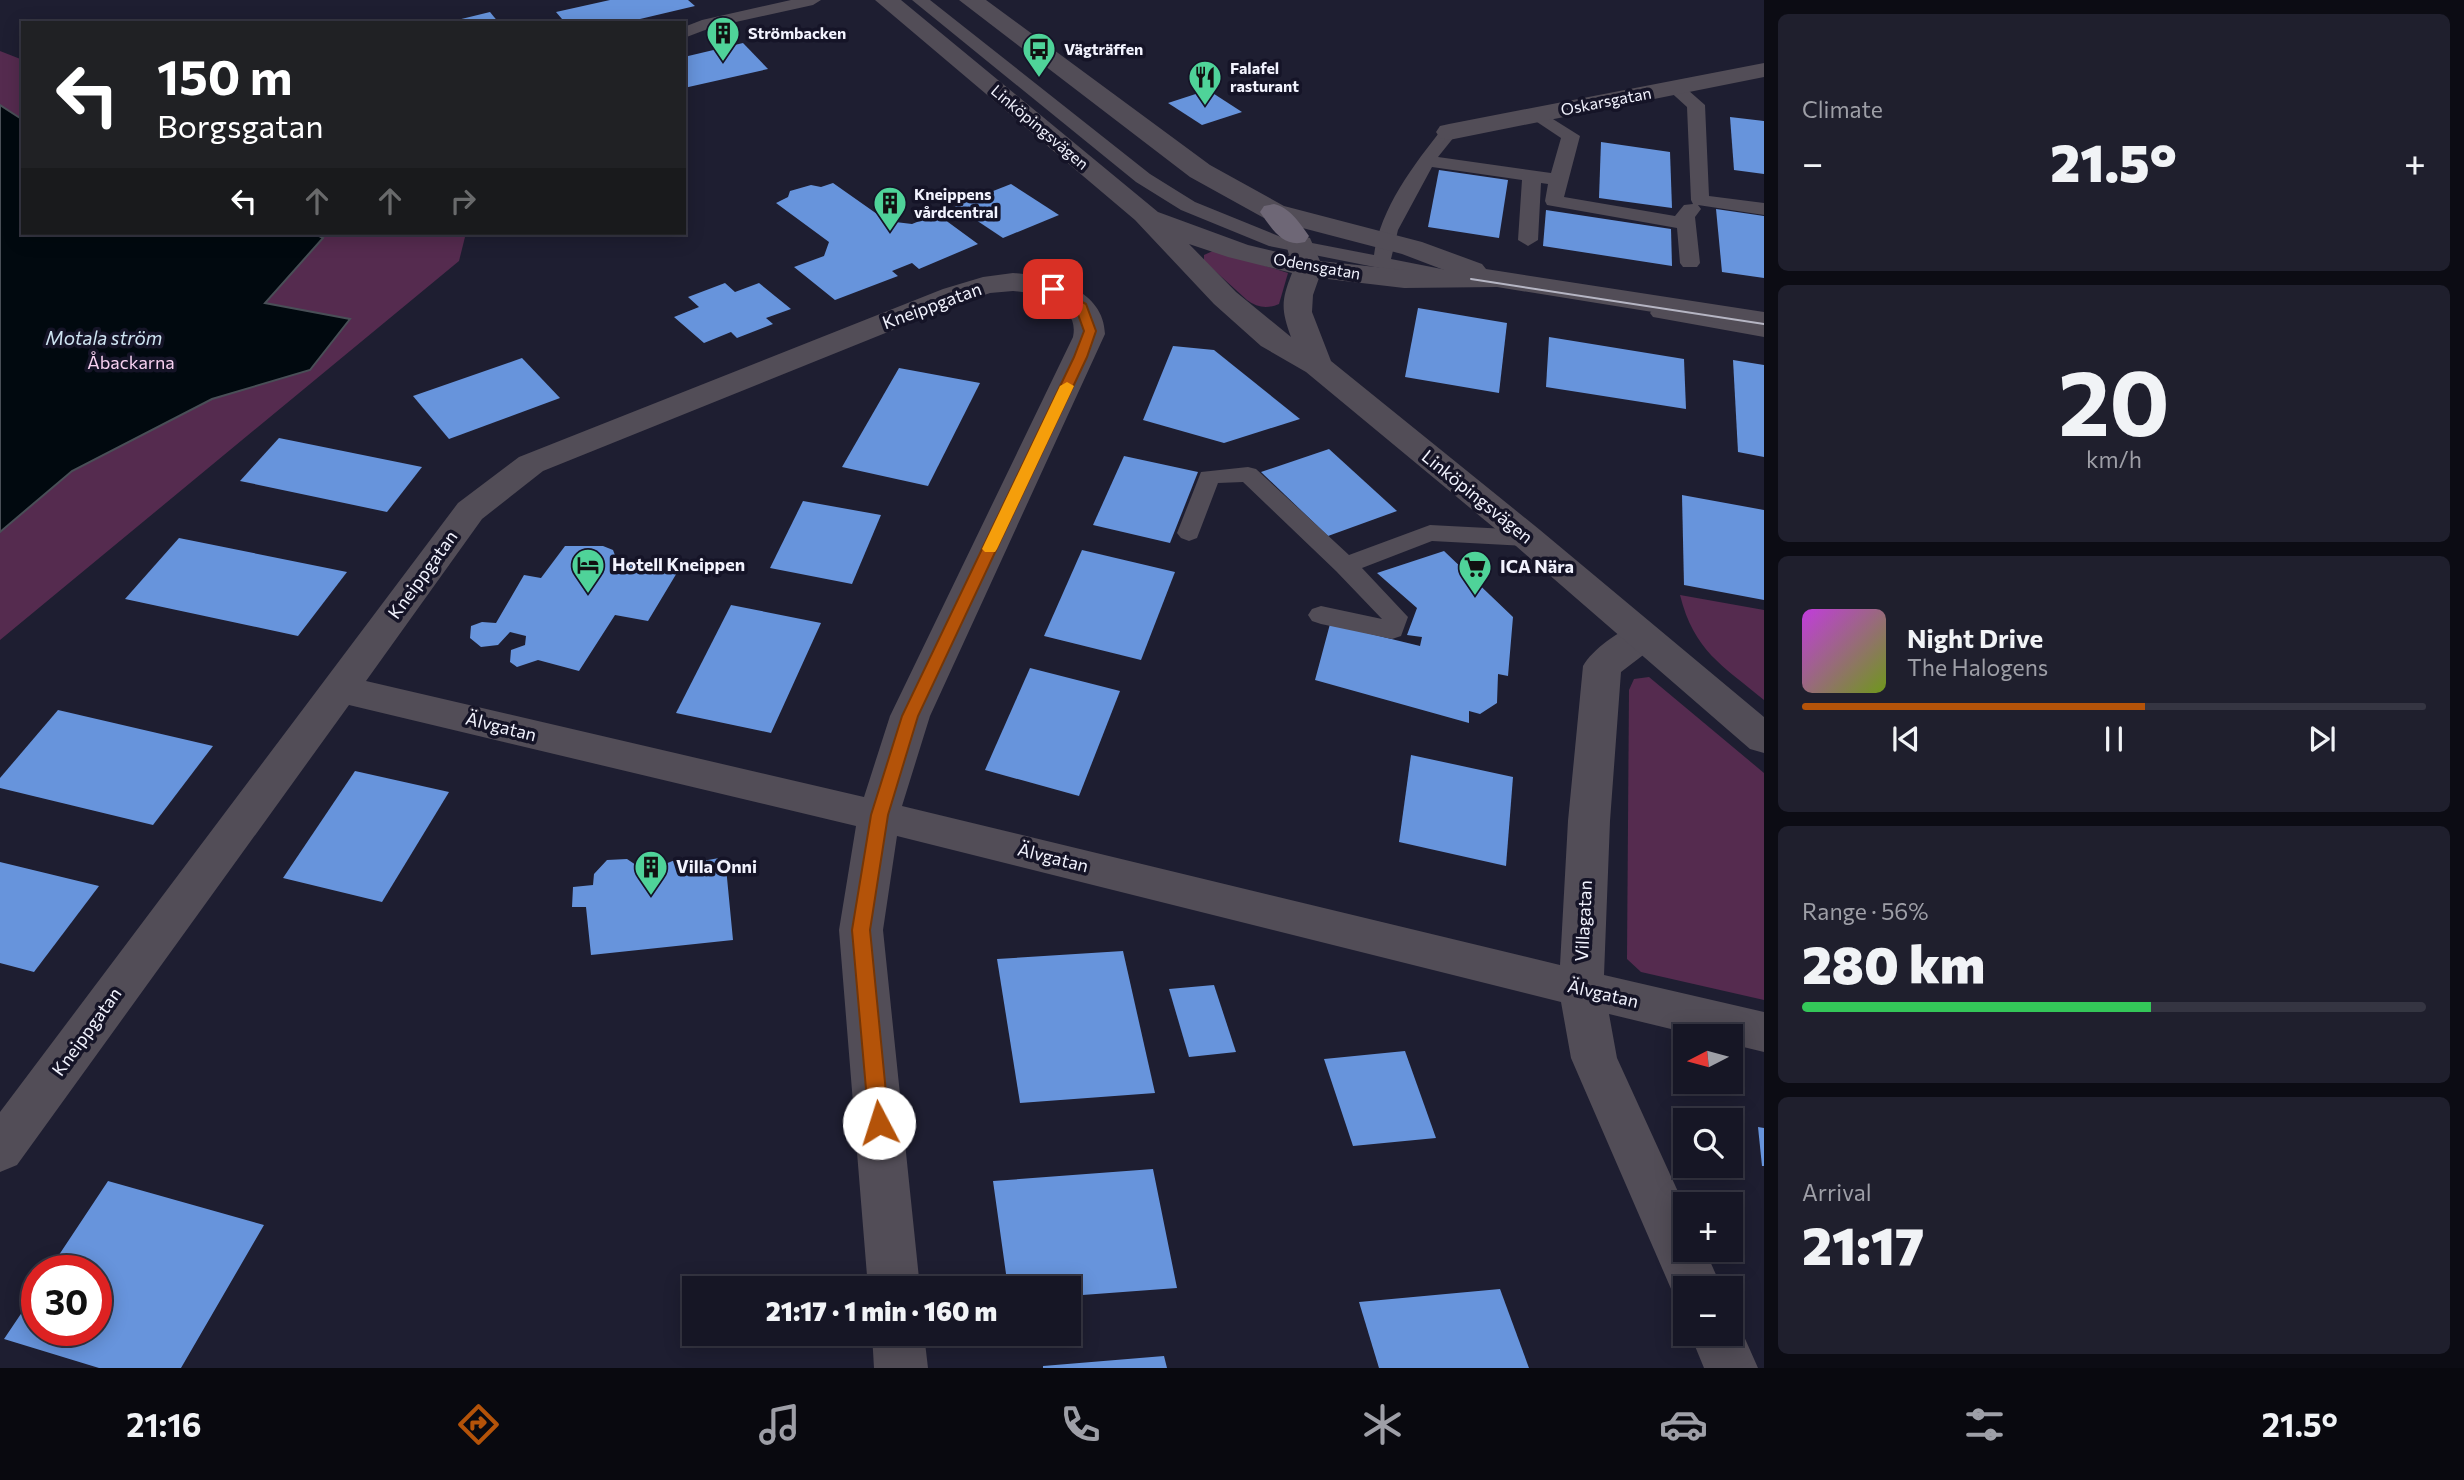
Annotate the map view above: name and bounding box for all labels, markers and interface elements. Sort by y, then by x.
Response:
building icon: Strömbacken [704,14,742,63]
place label: Strömbacken [748,23,846,42]
bus stop icon: Vägträffen [1020,30,1058,79]
place label: Vägträffen [1064,39,1143,58]
text: 150 m [157,45,292,105]
icon: left [42,49,133,140]
restaurant icon: Falafel rasturant [1186,58,1224,107]
place label: Falafel rasturant [1230,58,1299,95]
street label: Linköpingsvägen [988,80,1093,173]
street label: Oskarsgatan [1559,82,1653,119]
text: Climate [1802,95,1883,123]
text: Borgsgatan [157,105,324,145]
text: 21.5° [2050,129,2177,193]
text: − [1802,138,1824,185]
text: + [2404,138,2426,185]
icon: left [225,182,263,220]
icon: ahead [298,182,336,220]
icon: ahead [371,182,409,220]
icon: right [444,182,482,220]
building icon: Kneippens vårdcentral [871,184,909,233]
place label: Kneippens vårdcentral [914,184,998,221]
street label: Odensgatan [1272,248,1362,283]
pin [1023,259,1083,319]
icon: arrive [1034,270,1072,308]
street label: Kneippgatan [879,277,984,333]
water label: Motala ström [46,326,162,349]
text: 20 [2058,343,2170,455]
park label: Åbackarna [87,351,175,373]
street label: Linköpingsvägen [1418,445,1538,548]
text: km/h [2086,445,2142,473]
street label: Kneippgatan [383,526,462,623]
hotel icon: Hotell Kneippen [569,546,607,595]
supermarket icon: ICA Nära [1456,548,1494,597]
place label: Hotell Kneippen [612,553,745,575]
place label: ICA Nära [1500,555,1574,577]
text: Night Drive [1907,622,2043,653]
text: The Halogens [1907,653,2048,681]
street label: Älvgatan [464,707,539,745]
icon: previous [1887,720,1925,758]
icon: pause [2095,720,2133,758]
icon: next [2303,720,2341,758]
street label: Älvgatan [1016,838,1091,876]
building icon: Villa Onni [632,848,670,897]
place label: Villa Onni [676,855,757,877]
street label: Villagatan [1570,880,1596,962]
text: Range · 56% [1802,897,1929,925]
text: 280 km [1802,931,1985,995]
street label: Älvgatan [1566,974,1641,1012]
street label: Kneippgatan [47,983,126,1080]
north arrow [1673,1024,1743,1094]
map controls [1673,1024,1743,1346]
position arrow [842,1086,916,1160]
button: search [1673,1108,1743,1178]
text: Arrival [1802,1178,1872,1206]
button: + [1673,1192,1743,1262]
text: 21:17 [1802,1212,1924,1276]
speed limit sign: 30 [21,1255,112,1346]
button: − [1673,1276,1743,1346]
text: 21:17 · 1 min · 160 m [766,1295,997,1326]
icon: directions [454,1400,503,1449]
icon: music [755,1400,804,1449]
icon: phone [1056,1400,1105,1449]
icon: climate [1358,1400,1407,1449]
icon: car [1659,1400,1708,1449]
icon: filters [1960,1400,2009,1449]
text: 21:16 [126,1404,202,1444]
text: 21.5° [2262,1404,2338,1444]

